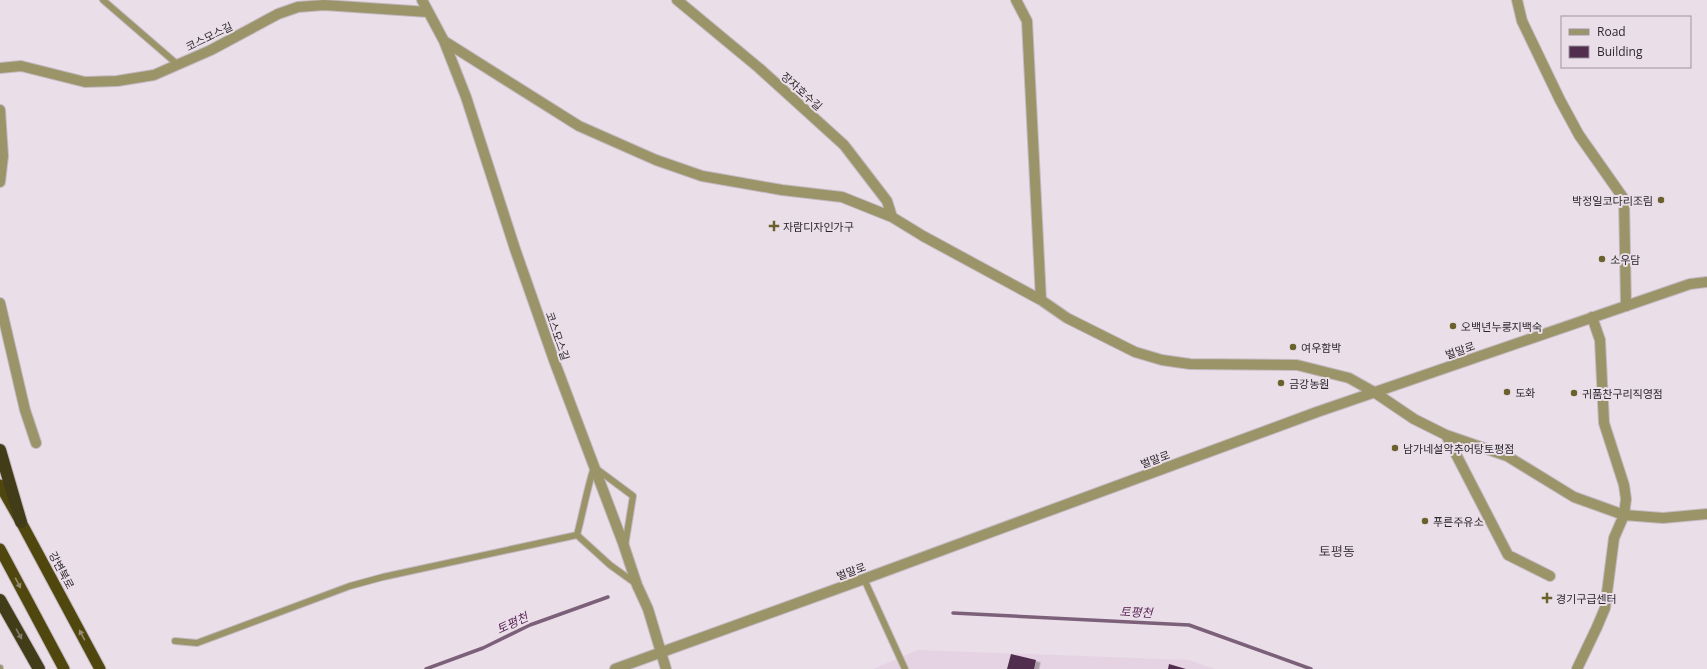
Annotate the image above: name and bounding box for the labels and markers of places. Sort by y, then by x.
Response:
place label: 박정일코다리조림 [1572,193,1653,208]
marker: 박정일코다리조림 [1656,195,1666,205]
place label: 자람디자인가구 [783,219,854,234]
marker: 자람디자인가구 [768,220,780,232]
place label: 소우담 [1610,252,1640,267]
marker: 소우담 [1597,254,1607,264]
place label: 오백년누룽지백숙 [1461,319,1542,334]
marker: 오백년누룽지백숙 [1448,321,1458,331]
place label: 여우함박 [1301,340,1341,355]
marker: 여우함박 [1288,342,1298,352]
place label: 금강농원 [1289,376,1329,391]
marker: 금강농원 [1276,378,1286,388]
place label: 도화 [1515,385,1535,400]
place label: 귀품찬구리직영점 [1582,386,1663,401]
marker: 도화 [1502,387,1512,397]
marker: 귀품찬구리직영점 [1569,388,1579,398]
place label: 남가네설악추어탕토평점 [1403,441,1514,456]
marker: 남가네설악추어탕토평점 [1390,443,1400,453]
place label: 푸른주유소 [1433,514,1484,529]
marker: 푸른주유소 [1420,516,1430,526]
place label: 경기구급센터 [1556,591,1617,606]
marker: 경기구급센터 [1541,592,1553,604]

